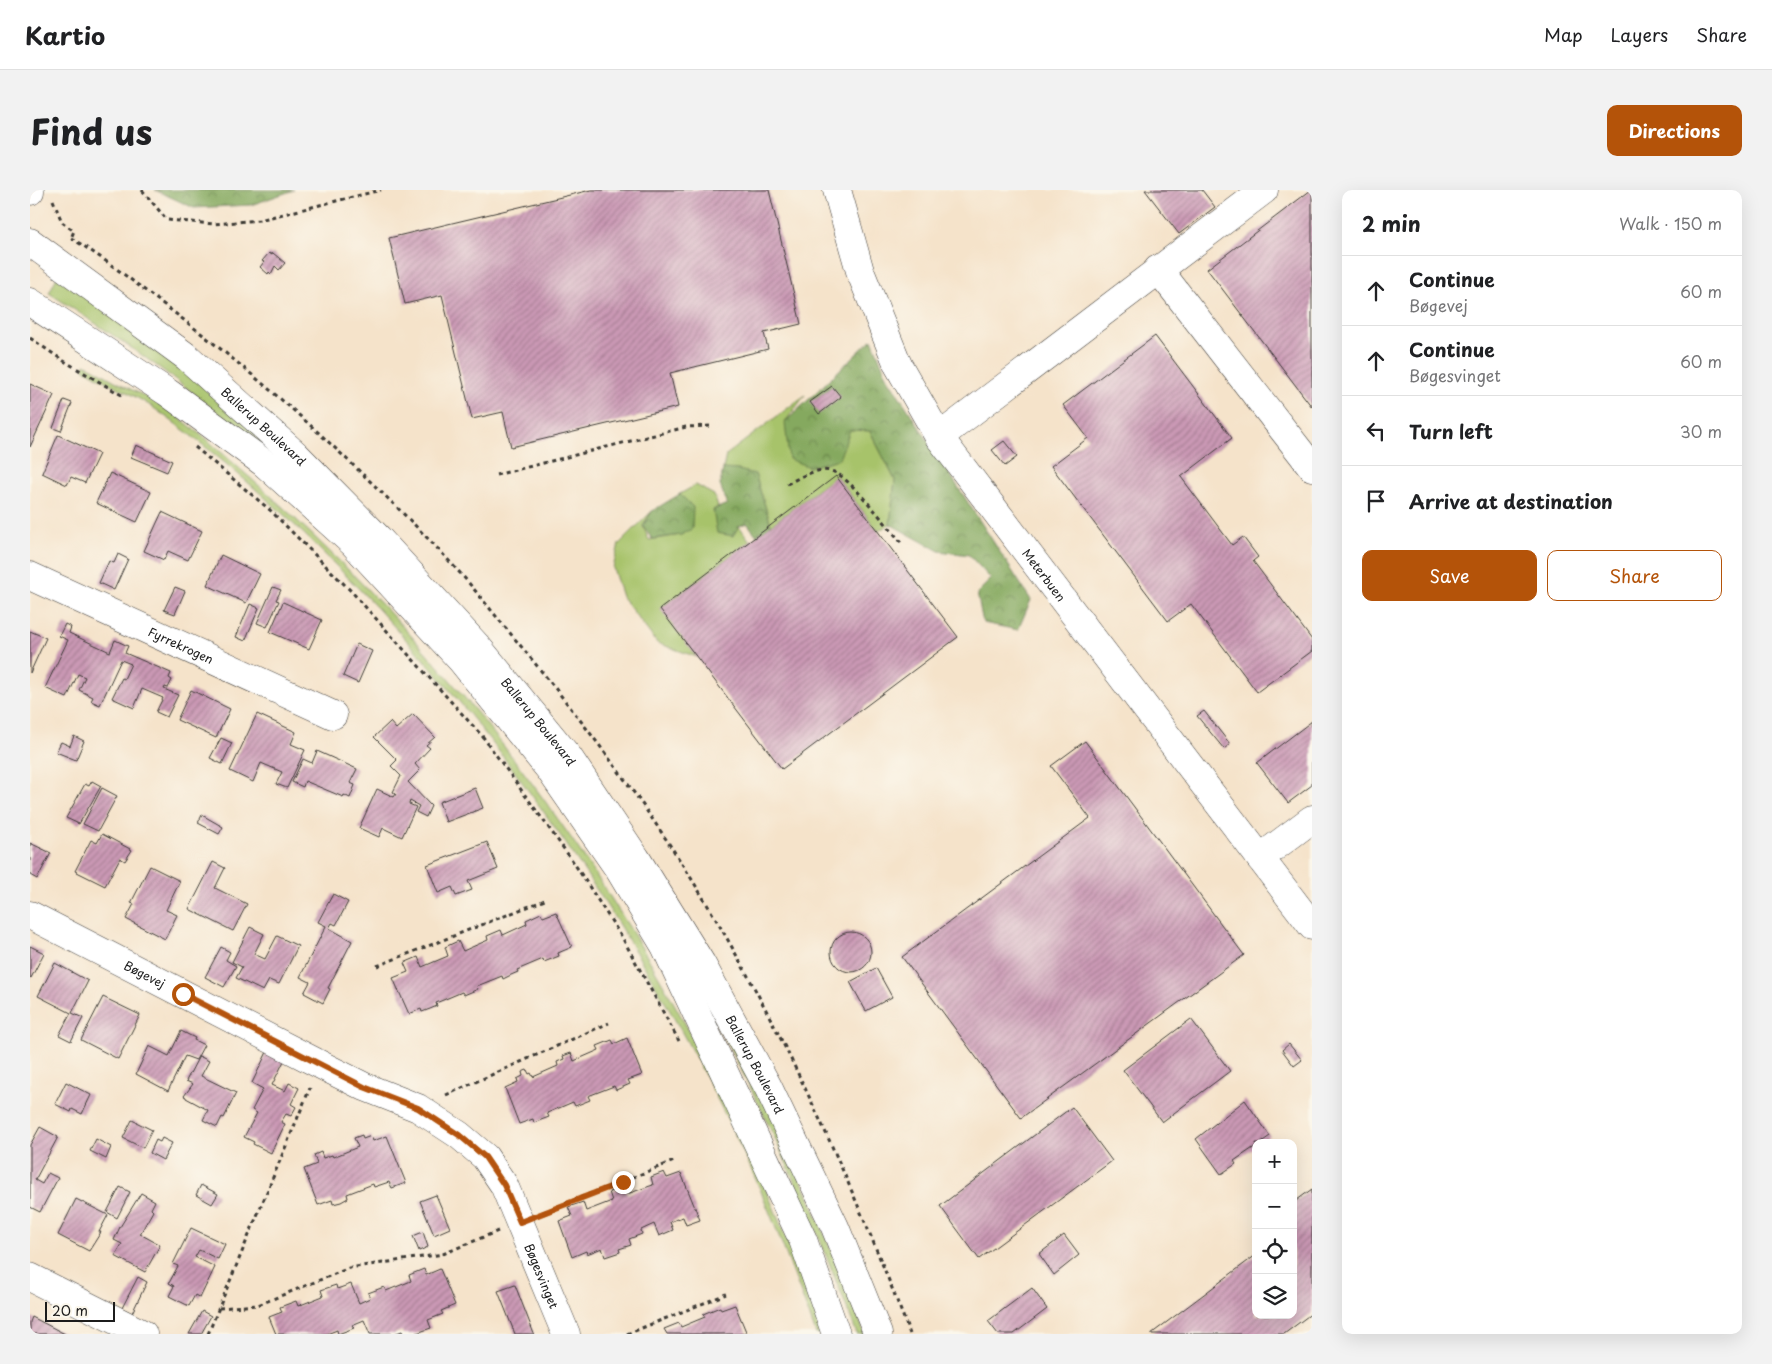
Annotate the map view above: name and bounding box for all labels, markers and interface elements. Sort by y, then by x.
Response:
text: Kartio [25,17,105,53]
text: Map [1544,21,1583,48]
text: Layers [1611,21,1668,48]
text: Share [1696,21,1747,48]
text: Find us [30,104,152,157]
button: Directions [1607,105,1742,156]
text: 2 min [1362,207,1421,239]
text: Walk · 150 m [1619,211,1722,235]
text: Continue [1409,265,1495,293]
icon: ahead [1362,277,1390,305]
text: 60 m [1680,279,1722,303]
text: Bøgevej [1409,293,1468,317]
text: Continue [1409,335,1495,363]
icon: ahead [1362,347,1390,375]
text: 60 m [1680,349,1722,373]
text: Bøgesvinget [1409,363,1501,387]
street label: Ballerup Boulevard [217,383,311,470]
icon: left [1362,417,1390,445]
text: Turn left [1409,417,1493,445]
text: 30 m [1680,419,1722,443]
icon: arrive [1362,487,1390,515]
text: Arrive at destination [1409,487,1613,515]
street label: Meterbuen [1018,545,1070,605]
button: Save [1362,550,1537,601]
button: Share [1547,550,1722,601]
street label: Fyrrekrogen [145,622,216,668]
street label: Ballerup Boulevard [497,674,581,770]
street label: Bøgevej [121,956,168,992]
route start [172,983,195,1006]
street label: Ballerup Boulevard [722,1012,789,1117]
map controls [1252,1139,1297,1319]
button: + [1252,1139,1297,1184]
route end [612,1171,635,1194]
button: − [1252,1184,1297,1229]
button: locate [1252,1229,1297,1274]
street label: Bøgesvinget [520,1241,563,1311]
button: layers [1252,1274,1297,1319]
scale bar [45,1299,115,1322]
text: 20 m [52,1300,88,1321]

